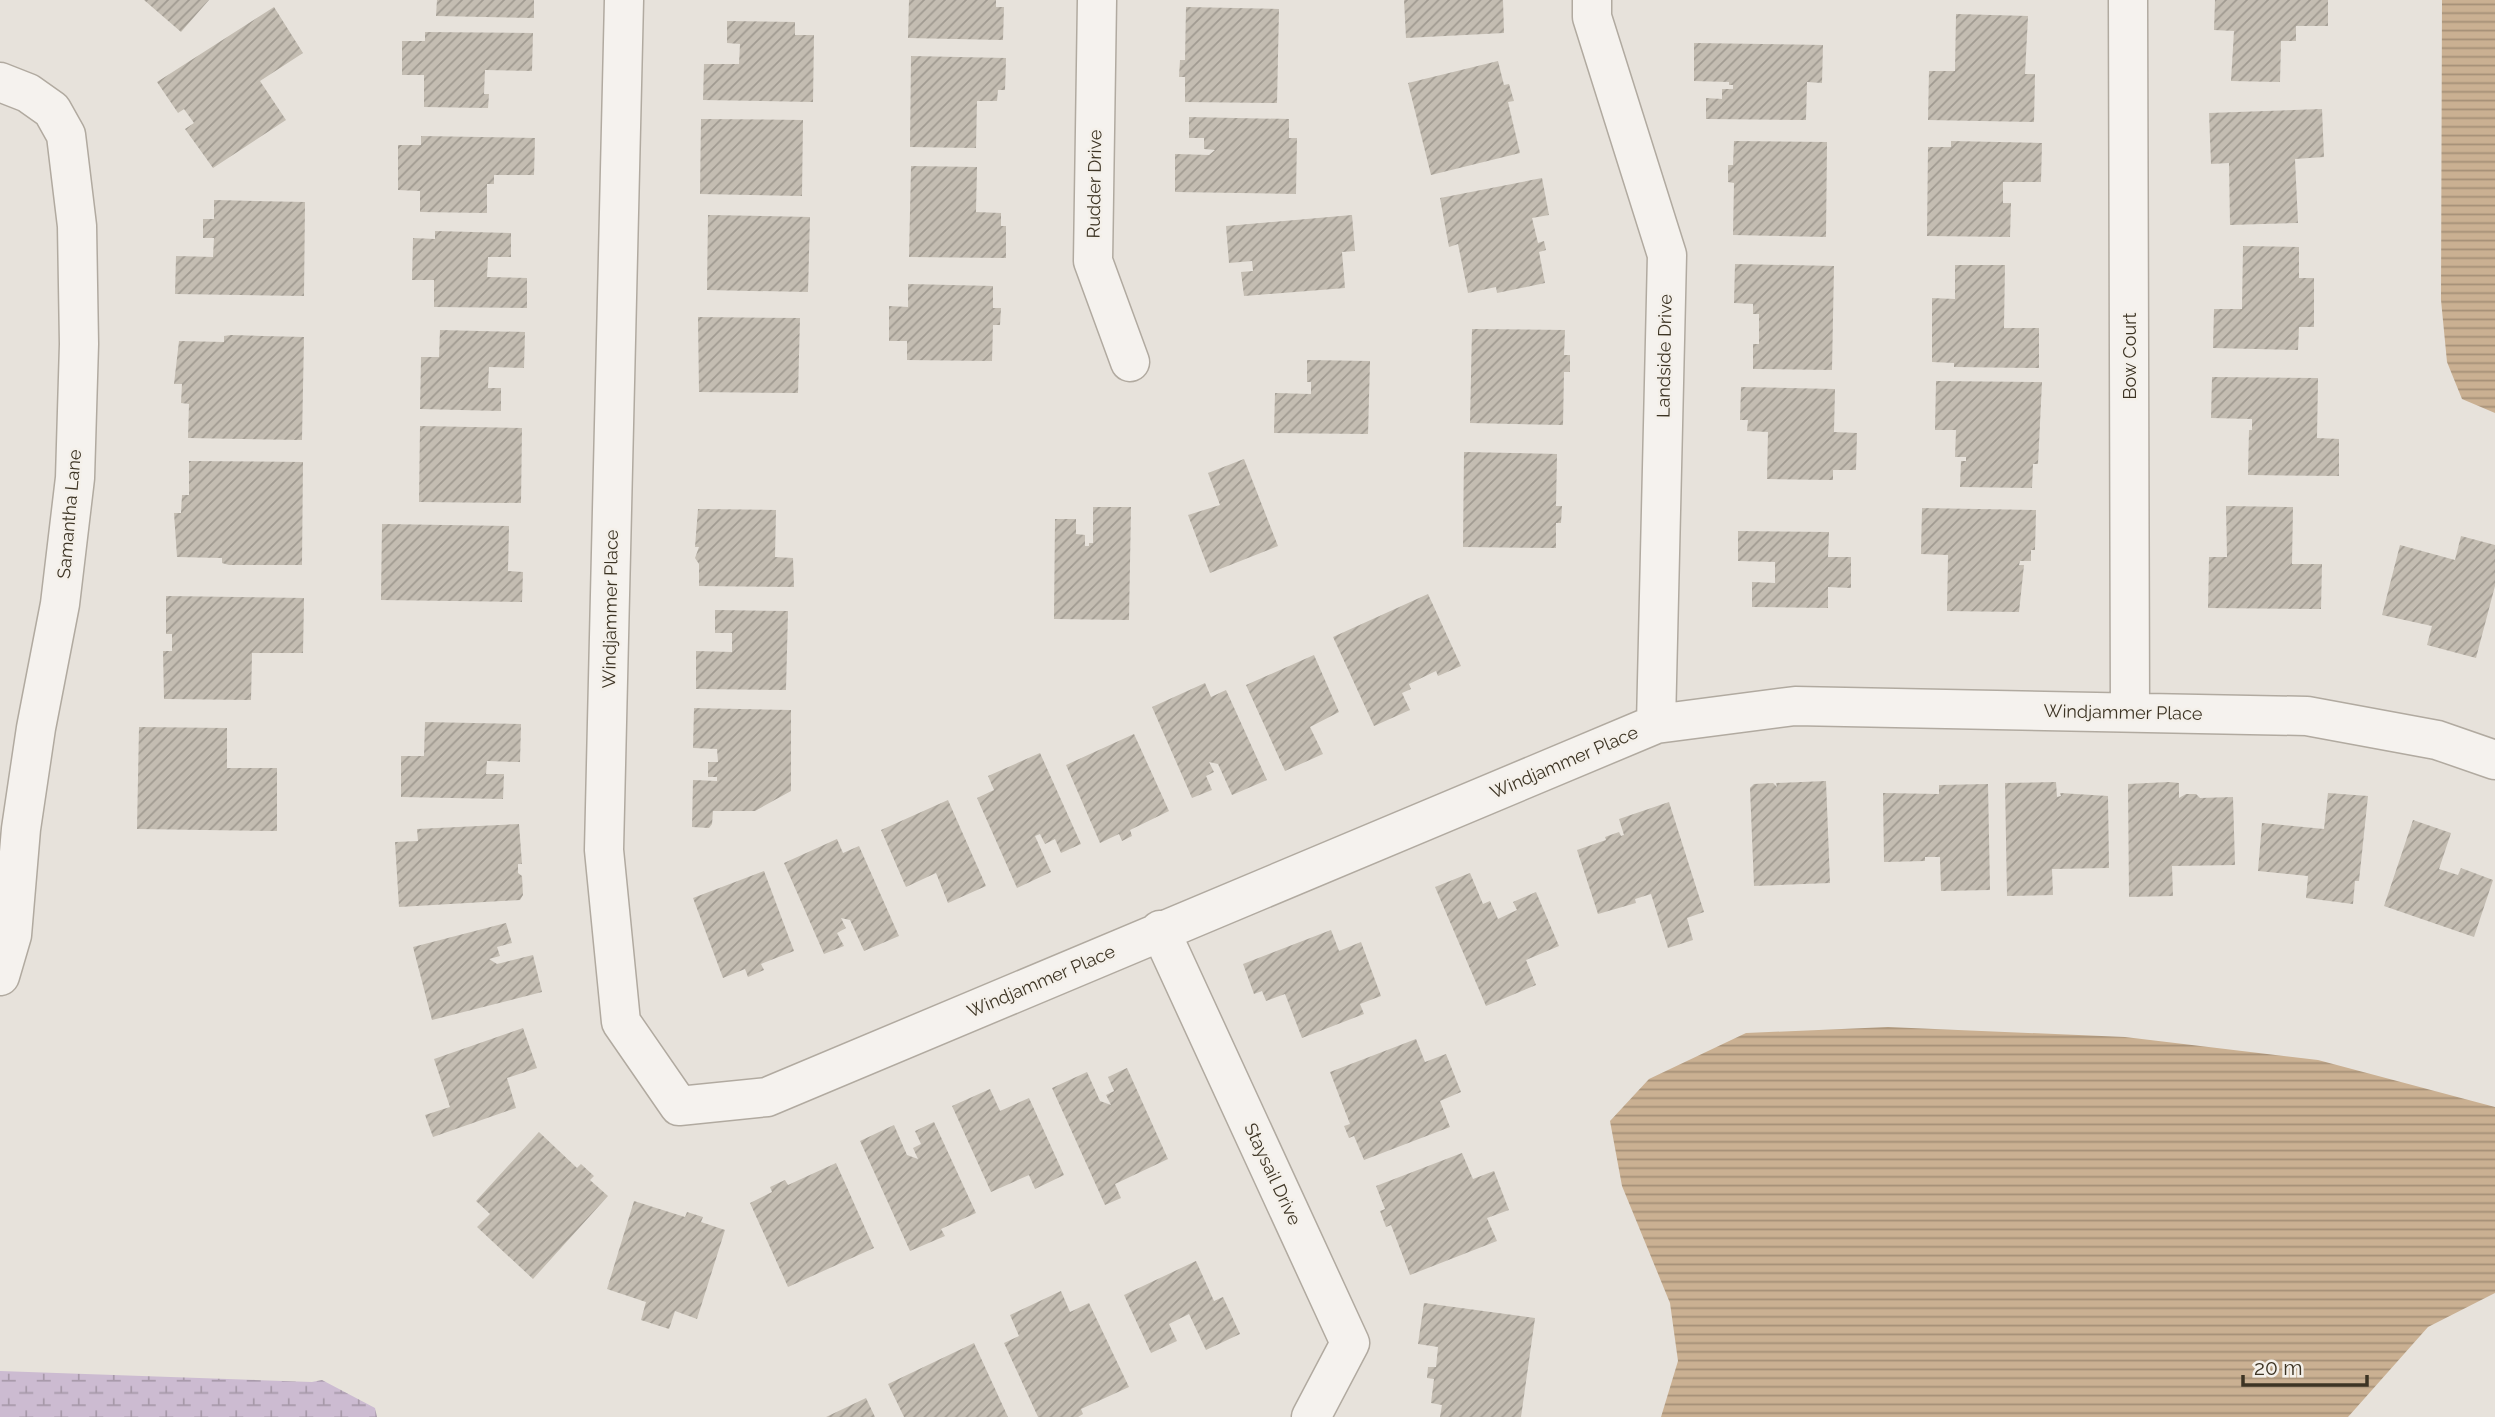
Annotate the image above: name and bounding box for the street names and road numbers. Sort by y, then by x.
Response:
street label: Rudder Drive [1083,129,1105,239]
street label: Landside Drive [1652,293,1676,418]
street label: Bow Court [2119,312,2140,400]
street label: Samantha Lane [53,448,85,580]
street label: Windjammer Place [598,529,622,689]
street label: Windjammer Place [2043,700,2203,724]
street label: Windjammer Place [1487,721,1642,803]
street label: Windjammer Place [964,940,1119,1022]
street label: Staysail Drive [1240,1120,1306,1229]

